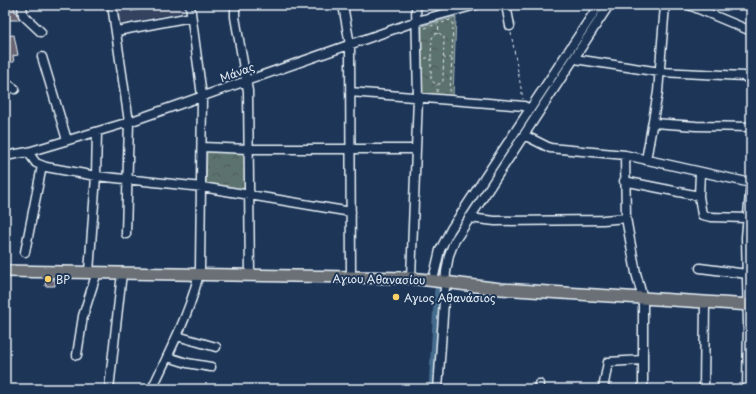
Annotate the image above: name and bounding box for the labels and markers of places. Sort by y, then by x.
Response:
place label: BP [56,271,70,288]
marker: BP [43,274,53,284]
place label: Αγιος Αθανάσιος [404,289,496,306]
marker: Αγιος Αθανάσιος [391,292,401,302]

